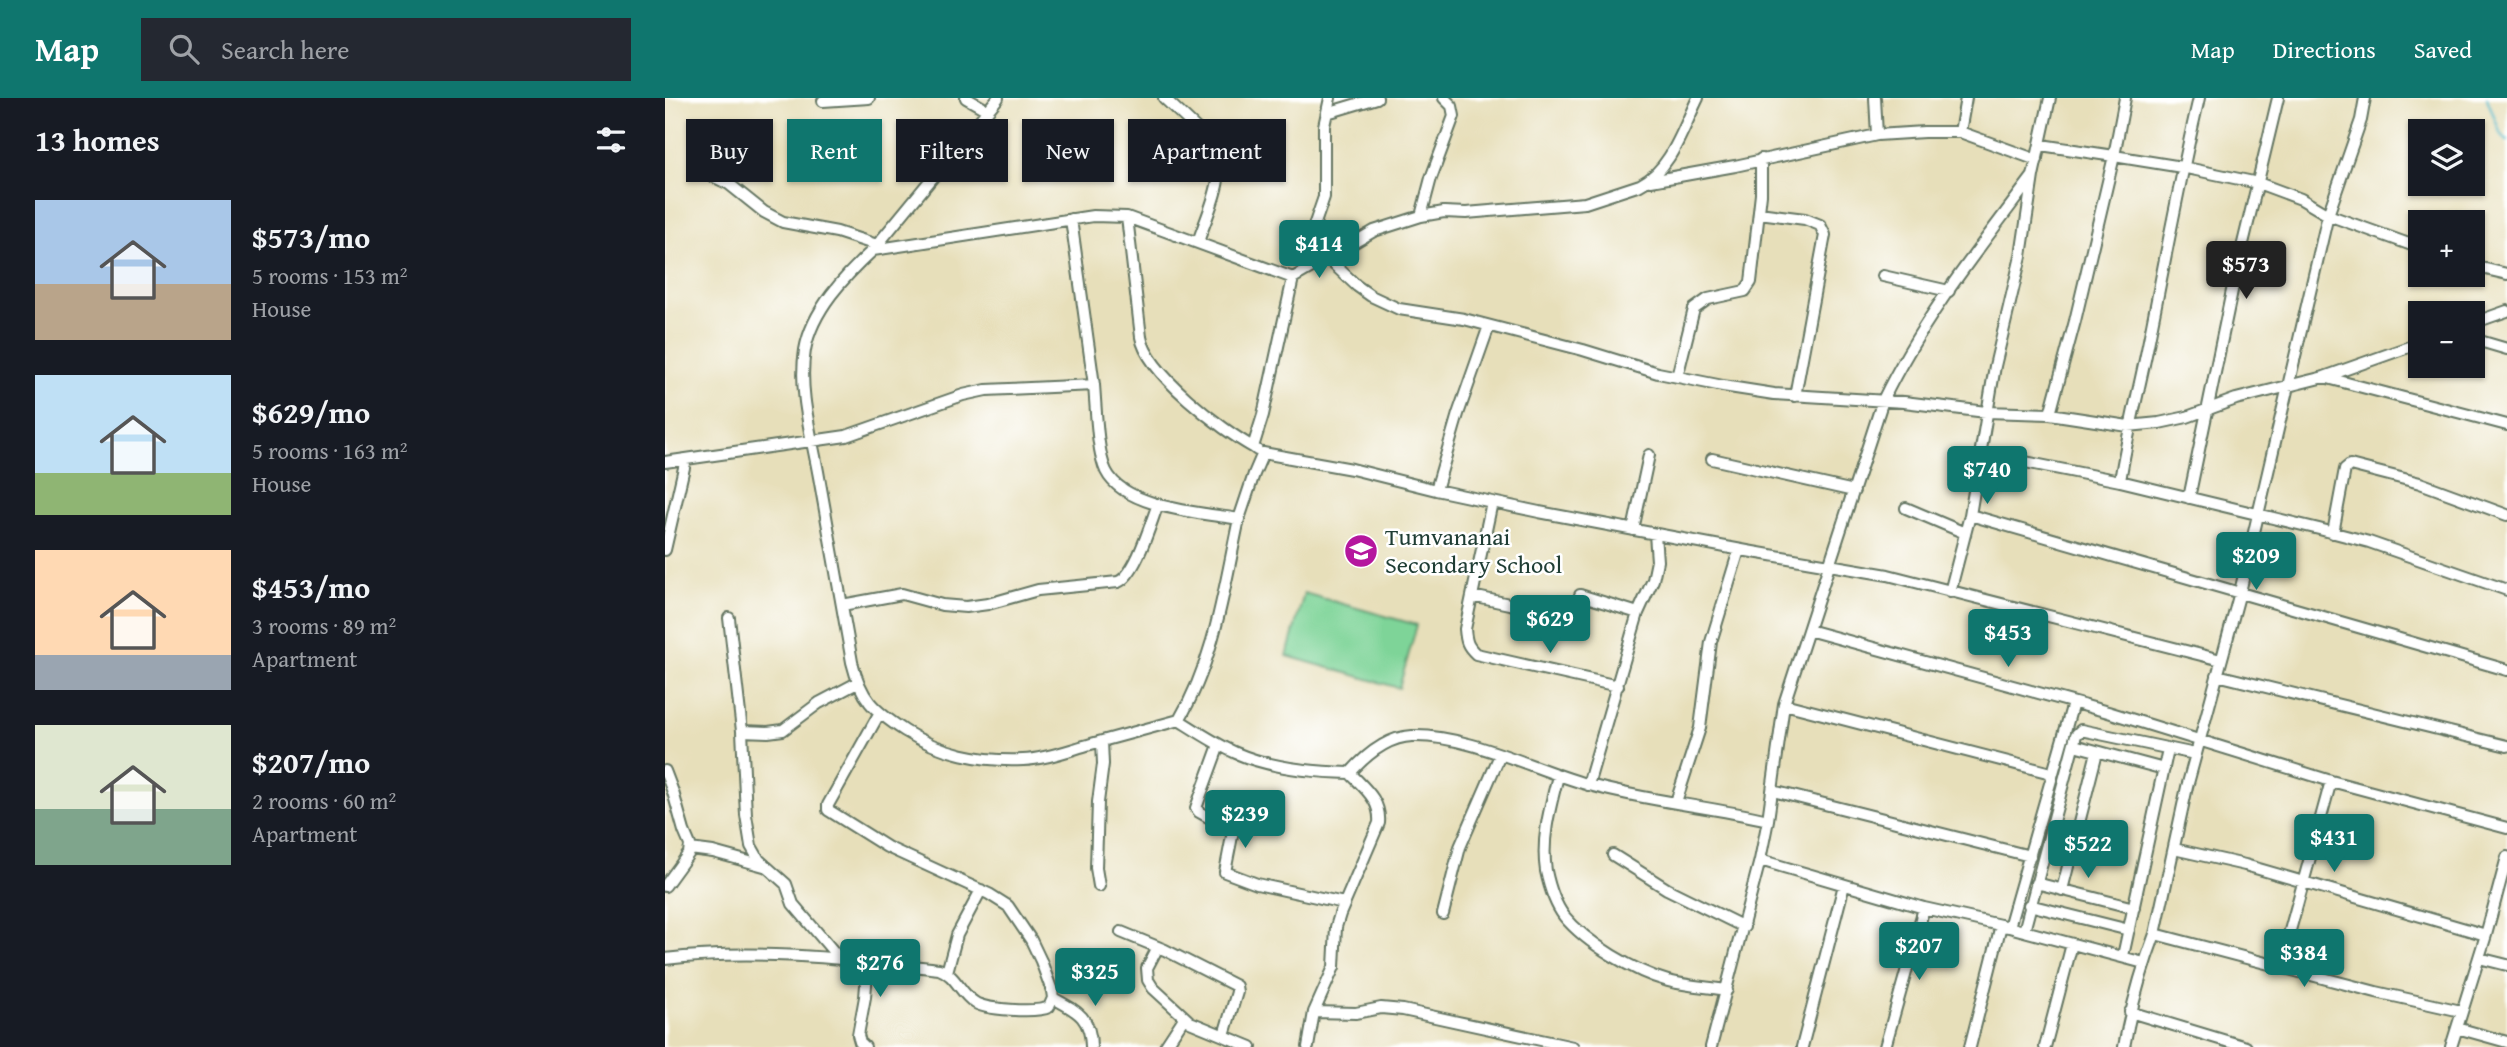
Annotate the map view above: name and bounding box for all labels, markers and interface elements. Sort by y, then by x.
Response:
search box [141,18,631,81]
text: Map [35,25,99,73]
icon: search [165,30,203,68]
text: Search here [221,30,349,69]
text: Map [2191,32,2235,67]
text: Directions [2273,32,2376,67]
text: Saved [2414,32,2472,67]
text: 13 homes [35,118,160,162]
chip: Buy [686,119,773,182]
chip: Rent [787,119,882,182]
chip: Filters [896,119,1008,182]
chip: New [1022,119,1114,182]
chip: Apartment [1128,119,1286,182]
map controls [2408,119,2485,378]
button: layers [2408,119,2485,196]
icon: filters [592,121,630,159]
button: + [2408,210,2485,287]
text: $573/mo [252,215,370,259]
pin: $414 [1278,220,1360,280]
text: $414 [1295,226,1343,259]
icon: home [91,228,175,312]
pin: $573 [2205,242,2287,301]
text: $573 [2222,247,2270,280]
text: 5 rooms · 153 m² [252,259,407,292]
text: House [252,292,311,325]
button: − [2408,301,2485,378]
text: $629/mo [252,390,370,434]
icon: home [91,403,175,487]
text: 5 rooms · 163 m² [252,434,407,467]
pin: $740 [1946,446,2028,506]
text: $740 [1963,452,2011,485]
text: House [252,467,311,500]
place label: Tumvananai Secondary School [1385,519,1563,582]
school or university icon: Tumvananai Secondary School [1342,532,1380,570]
pin: $209 [2215,532,2297,592]
text: $209 [2232,538,2280,571]
text: $453/mo [252,565,370,609]
icon: home [91,578,175,662]
pin: $629 [1509,596,1591,655]
text: $629 [1526,601,1574,634]
text: 3 rooms · 89 m² [252,609,396,642]
pin: $453 [1967,610,2049,669]
text: $453 [1984,615,2032,648]
text: Apartment [252,642,357,675]
text: $207/mo [252,740,370,784]
icon: home [91,753,175,837]
text: 2 rooms · 60 m² [252,784,396,817]
pin: $239 [1204,790,1286,850]
text: $239 [1221,796,1269,829]
pin: $431 [2293,814,2375,874]
text: Apartment [252,817,357,850]
pin: $522 [2047,820,2129,880]
text: $431 [2310,820,2358,853]
text: $522 [2064,826,2112,859]
pin: $207 [1878,922,1960,982]
text: $207 [1895,928,1943,961]
pin: $384 [2263,930,2345,989]
text: $384 [2280,935,2328,968]
pin: $276 [839,940,921,999]
text: $276 [856,945,904,978]
pin: $325 [1054,948,1136,1008]
text: $325 [1071,954,1119,987]

